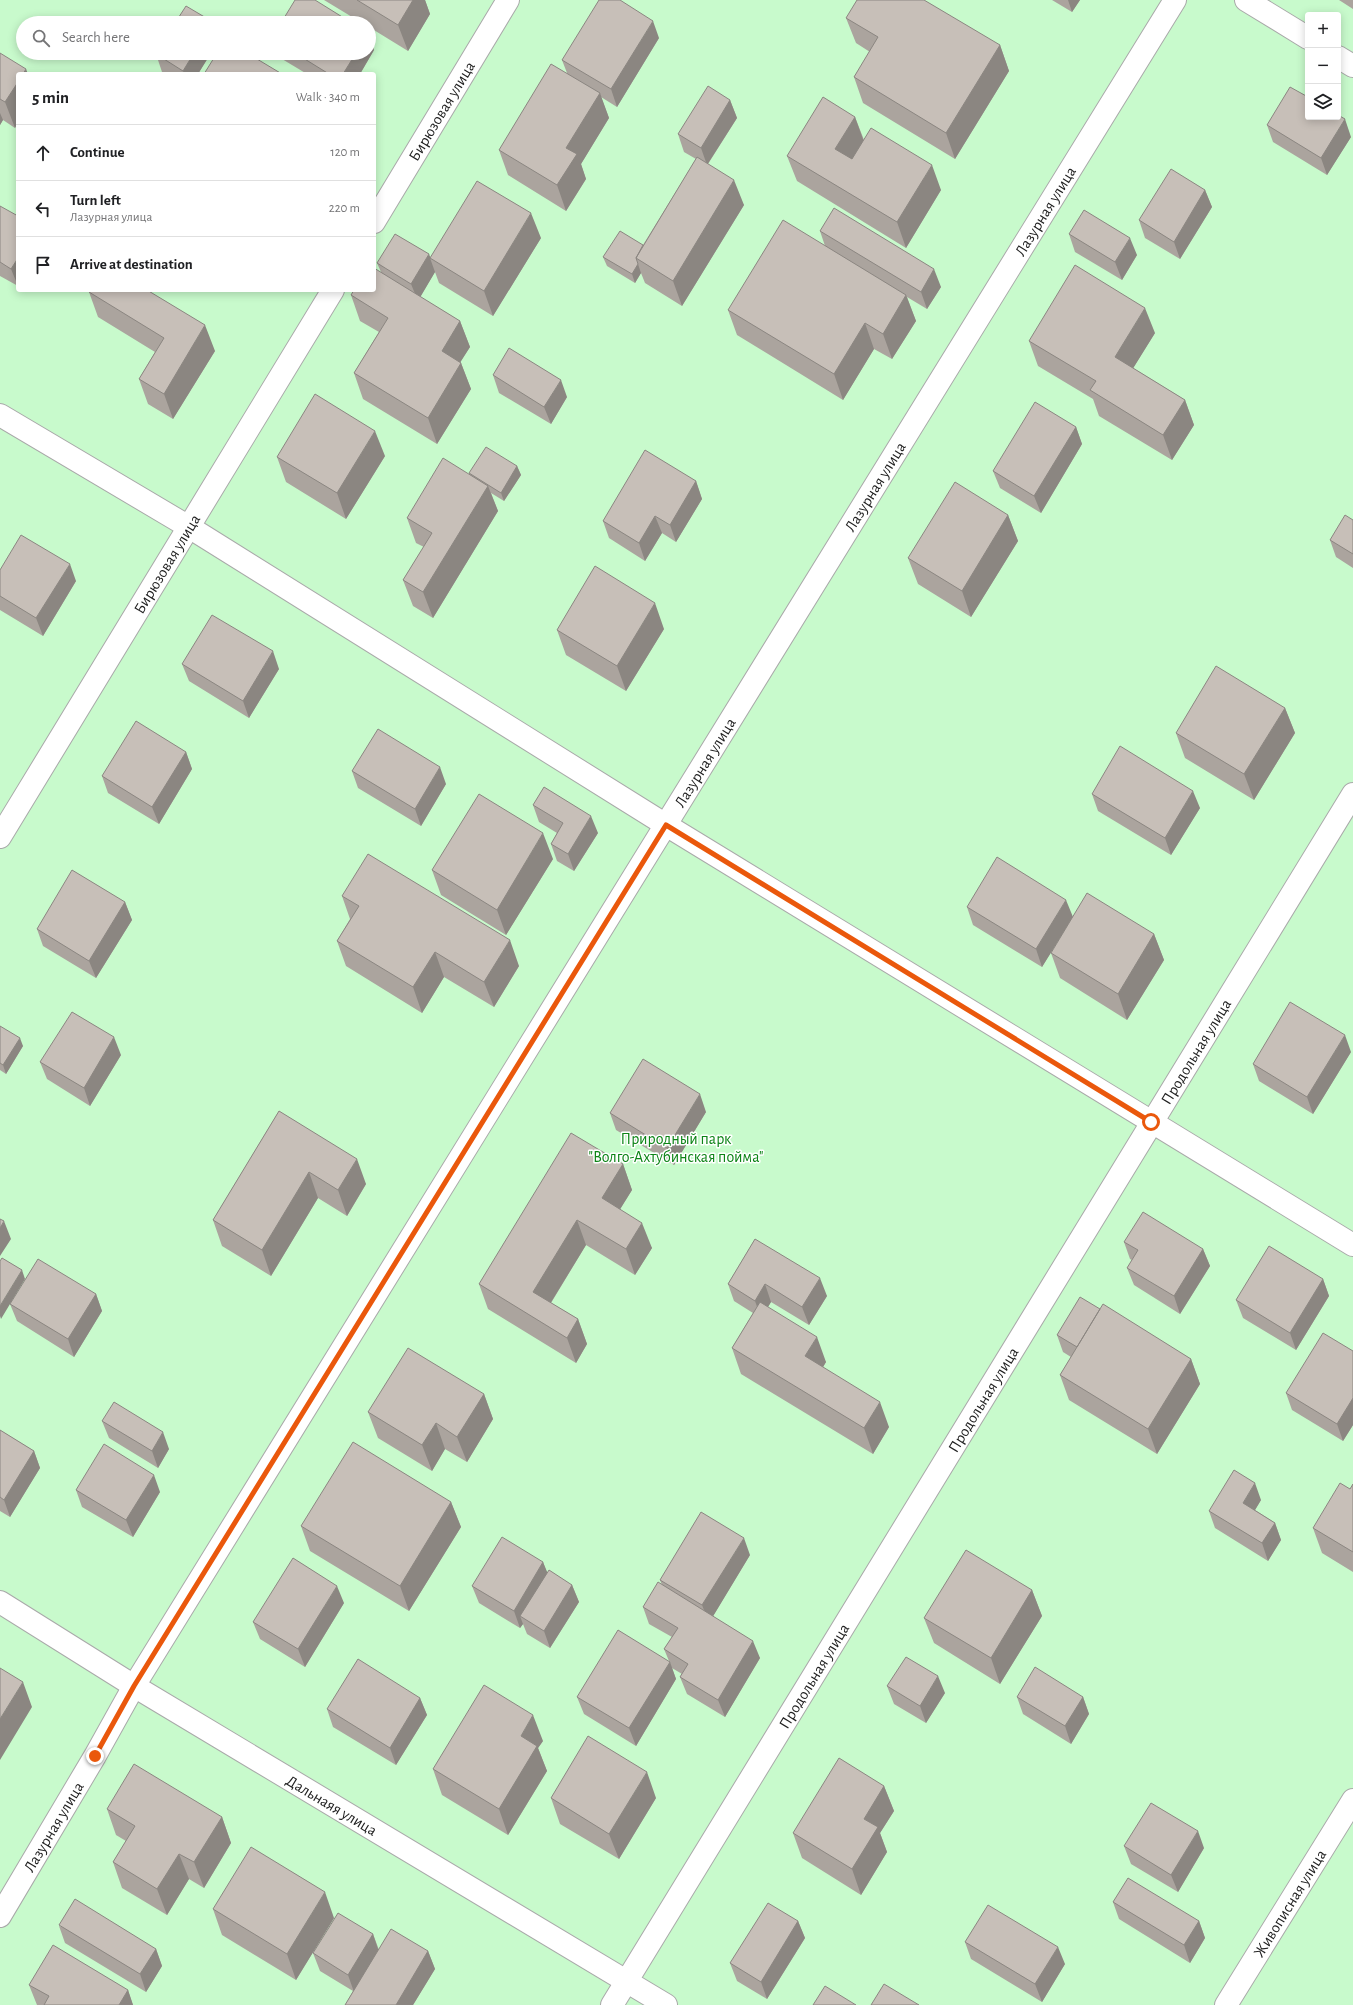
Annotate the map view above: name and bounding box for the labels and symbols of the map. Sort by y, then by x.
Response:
street label: Бирюзовая улица [406,59,478,164]
street label: Лазурная улица [1012,164,1079,259]
street label: Лазурная улица [842,440,909,534]
street label: Бирюзовая улица [131,512,203,617]
street label: Лазурная улица [672,715,739,810]
street label: Продольная улица [1158,997,1234,1107]
route start [1142,1113,1160,1131]
park label: Природный парк "Волго-Ахтубинская пойма" [588,1131,764,1166]
street label: Продольная улица [945,1345,1022,1455]
street label: Продольная улица [776,1621,852,1732]
route end [86,1747,104,1765]
street label: Дальнаяя улица [283,1772,380,1839]
street label: Лазурная улица [21,1779,87,1875]
street label: Живописная улица [1251,1847,1329,1960]

